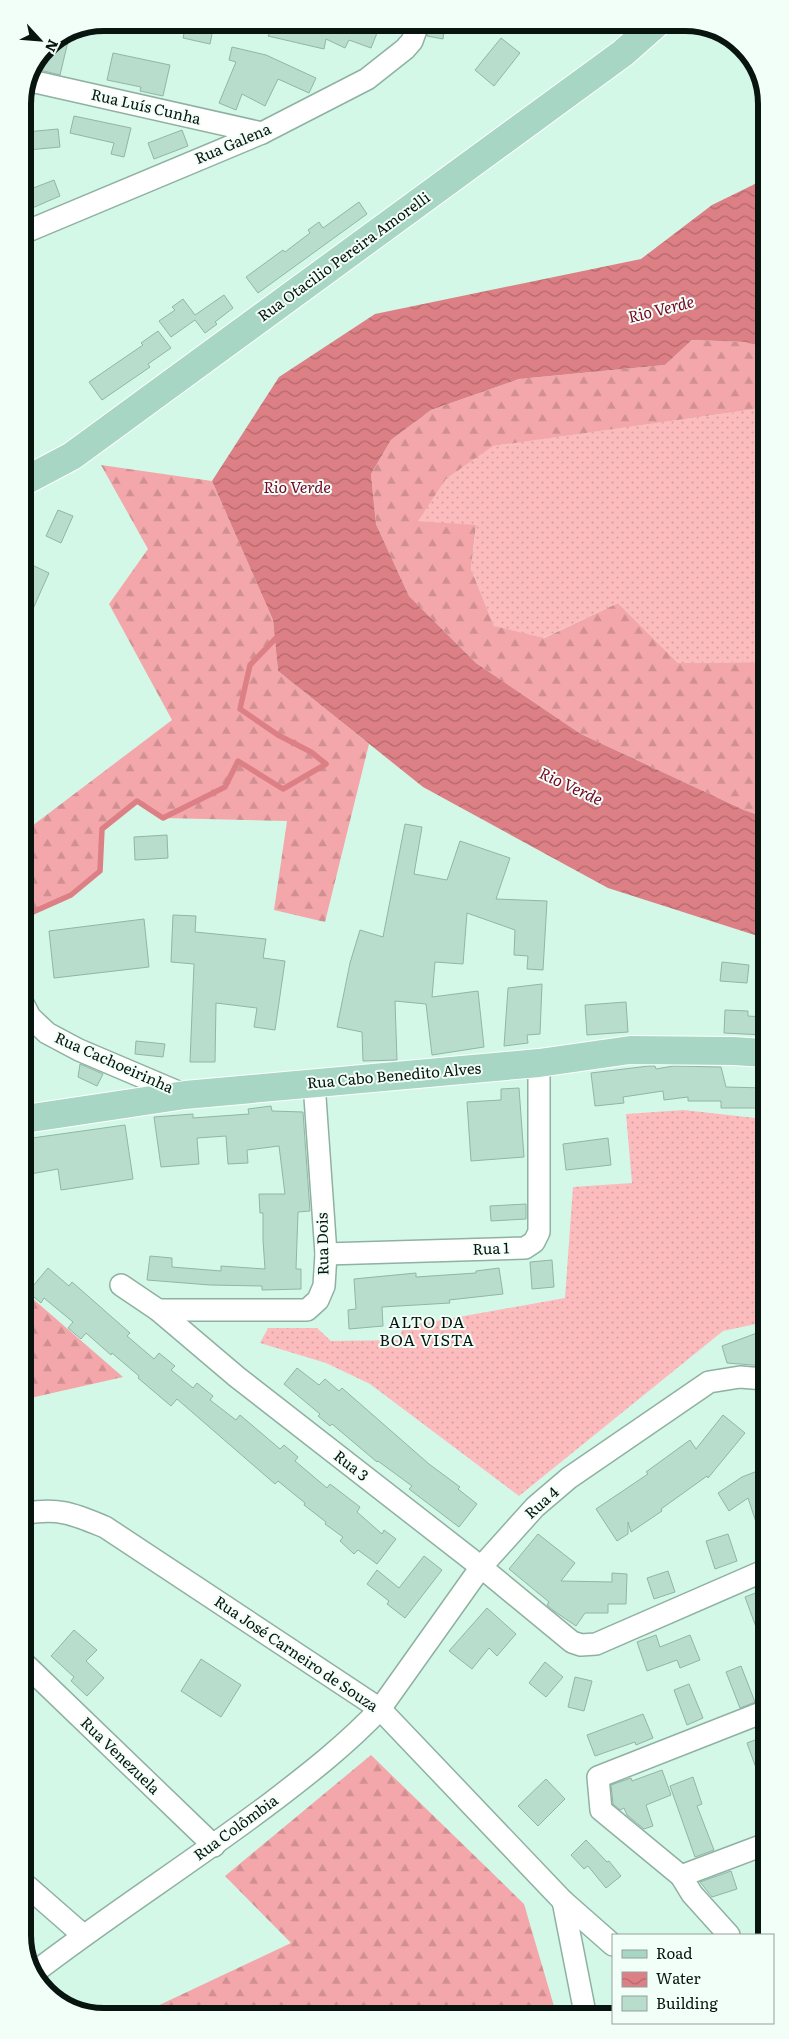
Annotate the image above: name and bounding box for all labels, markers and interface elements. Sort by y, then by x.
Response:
north arrow [15,15,65,65]
text: N [41,36,64,56]
street label: Rua Luís Cunha [89,82,204,130]
street label: Rua Galena [191,116,275,169]
street label: Rua Otacilio Pereira Amorelli [252,185,434,326]
water label: Rio Verde [625,288,696,328]
water label: Rio Verde [263,474,331,498]
water label: Rio Verde [536,760,607,810]
street label: Rua Cachoeirinha [51,1025,179,1099]
street label: Rua Cabo Benedito Alves [306,1055,482,1094]
street label: Rua Dois [309,1212,334,1276]
street label: Rua 1 [472,1235,510,1260]
district label: ALTO DA BOA VISTA [379,1309,475,1351]
street label: Rua 3 [330,1444,374,1486]
street label: Rua 4 [519,1480,563,1524]
street label: Rua José Carneiro de Souza [210,1589,384,1717]
street label: Rua Venezuela [76,1711,167,1800]
street label: Rua Colômbia [188,1788,283,1865]
legend [612,1934,774,2024]
text: Road [656,1941,692,1964]
text: Water [656,1966,701,1989]
text: Building [656,1991,718,2014]

